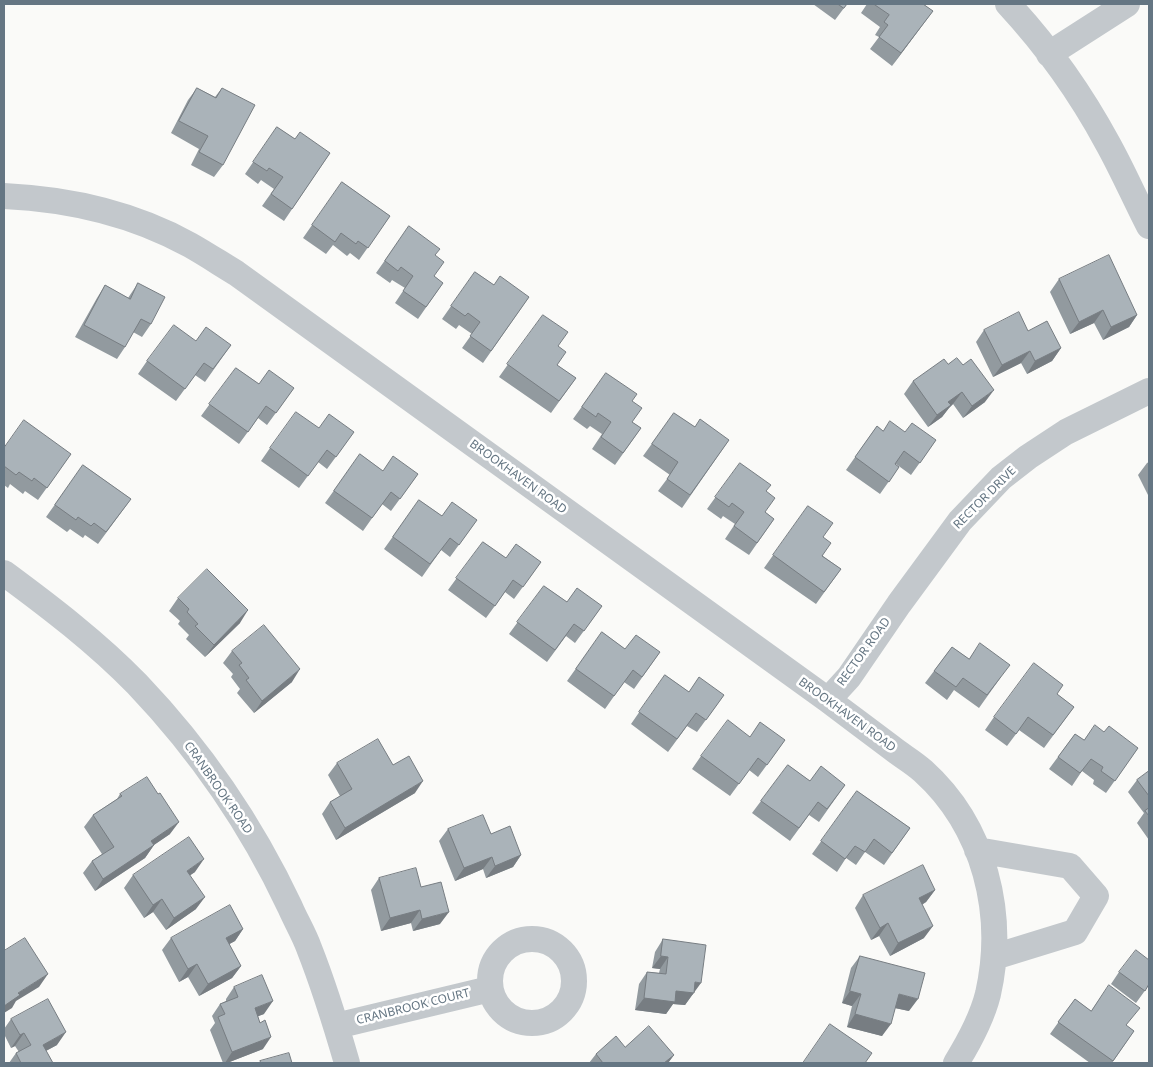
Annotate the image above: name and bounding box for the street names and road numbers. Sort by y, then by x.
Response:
street label: BROOKHAVEN ROAD [467,437,569,517]
street label: RECTOR DRIVE [951,464,1019,532]
street label: RECTOR ROAD [834,615,894,689]
street label: BROOKHAVEN ROAD [796,675,898,755]
street label: CRANBROOK ROAD [181,739,255,837]
street label: CRANBROOK COURT [355,986,471,1028]

